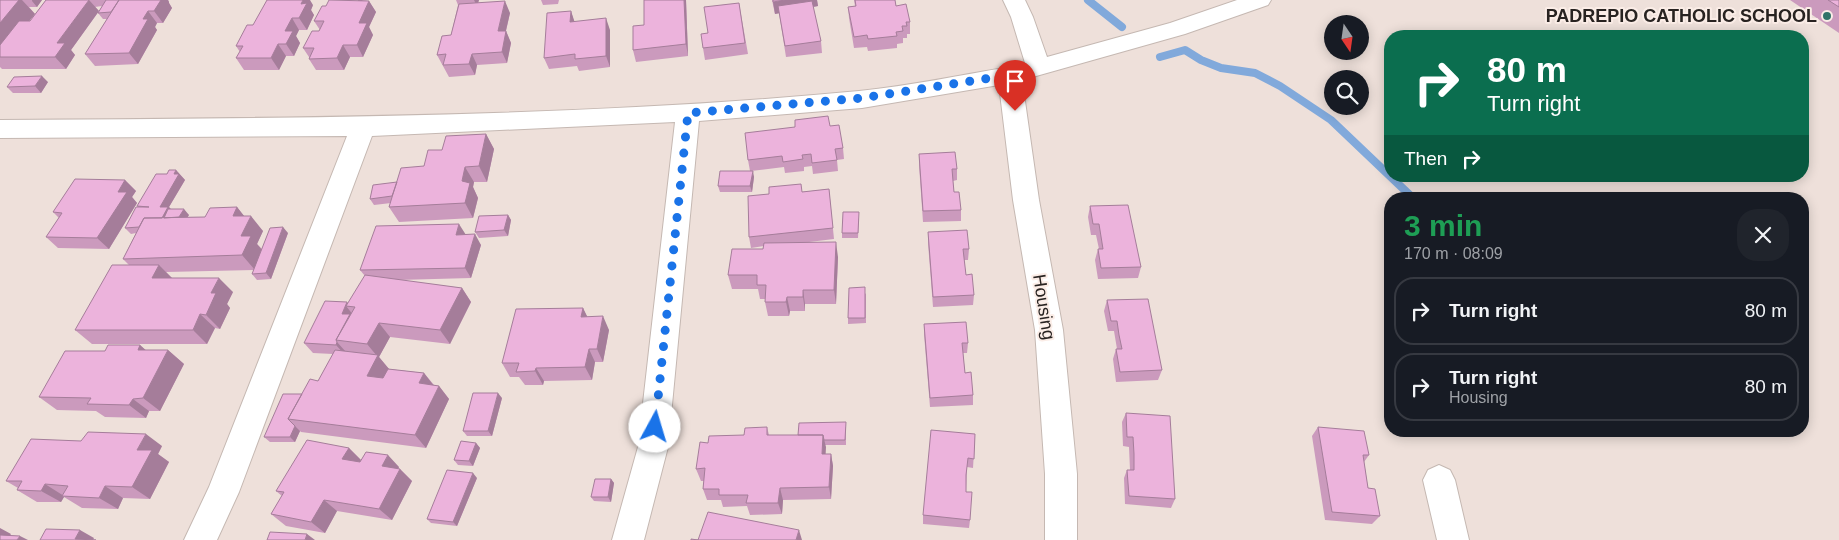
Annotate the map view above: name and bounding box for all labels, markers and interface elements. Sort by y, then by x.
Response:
place label: PADREPIO CATHOLIC SCHOOL [1546,6,1817,26]
marker: PADREPIO CATHOLIC SCHOOL [1821,10,1833,22]
north arrow [1324,15,1369,60]
map controls [1324,15,1369,115]
icon: right [1404,50,1469,115]
text: 80 m [1487,50,1567,89]
pin [994,60,1036,111]
icon: arrive [1001,67,1029,95]
button: search [1324,70,1369,115]
text: Turn right [1487,91,1580,116]
icon: right [1457,145,1485,173]
text: Then [1404,148,1447,169]
text: 3 min [1404,209,1482,242]
button: close [1737,209,1789,261]
text: 170 m · 08:09 [1404,245,1503,262]
street label: Housing [1029,273,1059,341]
icon: right [1406,297,1434,325]
text: Turn right [1449,300,1537,321]
text: 80 m [1745,300,1787,321]
text: Turn right [1449,367,1537,388]
icon: right [1406,373,1434,401]
text: 80 m [1745,376,1787,397]
text: Housing [1449,389,1508,406]
position arrow [628,400,680,452]

